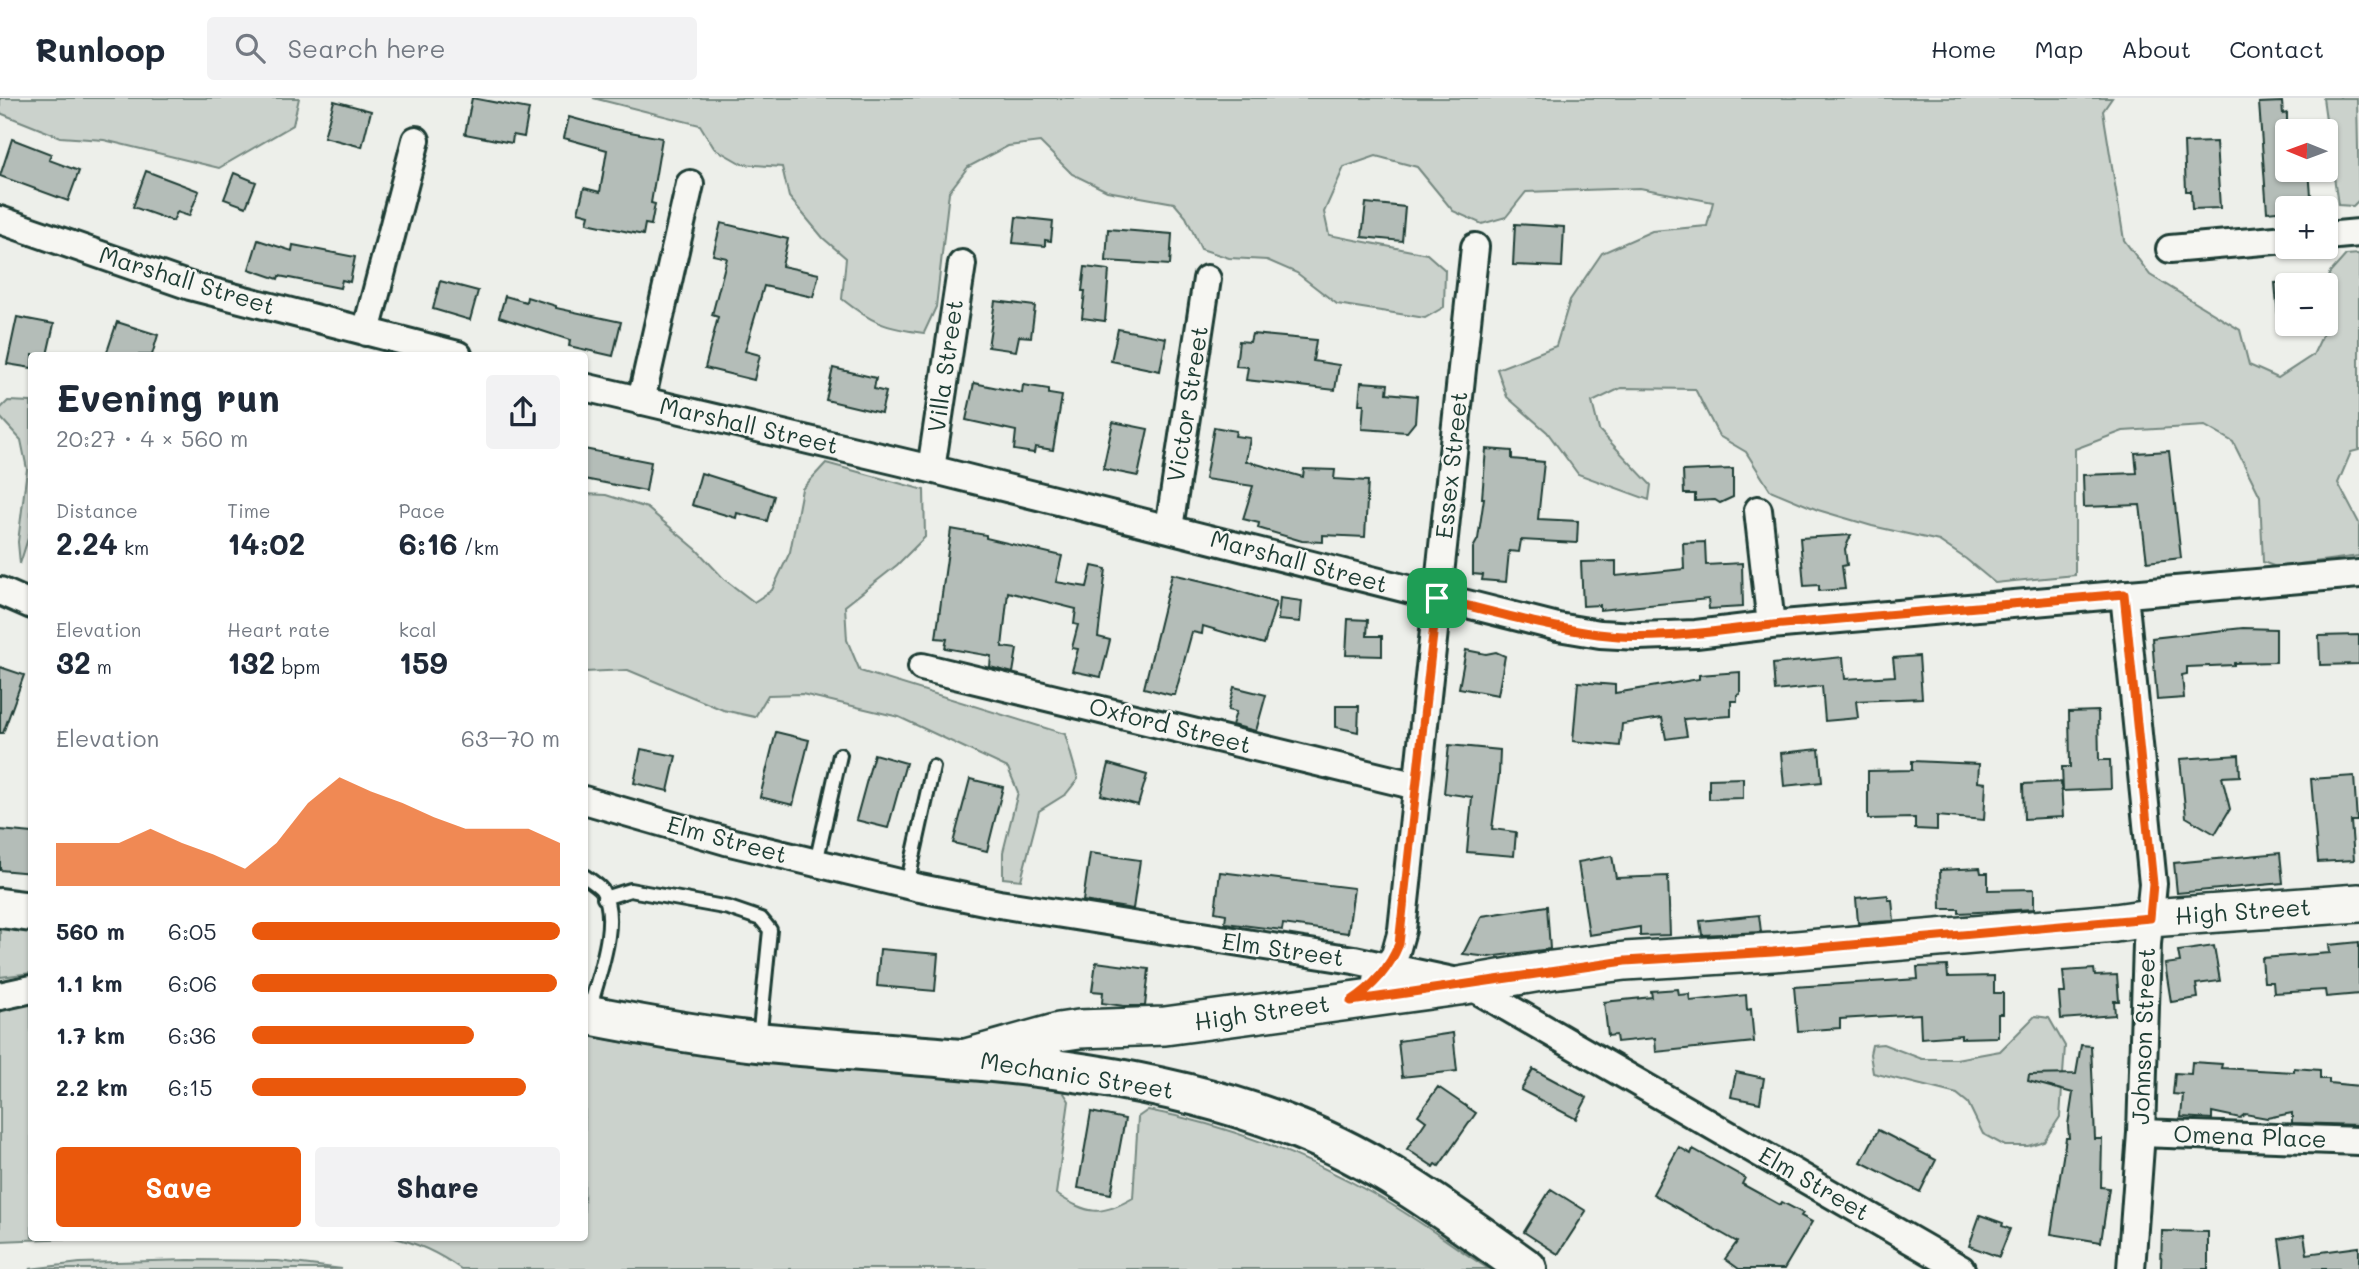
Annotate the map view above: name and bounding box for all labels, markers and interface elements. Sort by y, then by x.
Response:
search box [207,17,697,80]
text: Runloop [35,27,165,70]
icon: search [231,29,269,67]
text: Search here [287,31,446,65]
text: Home [1931,33,1996,64]
text: Map [2034,33,2083,64]
text: About [2121,33,2191,64]
text: Contact [2229,33,2324,64]
north arrow [2275,119,2338,182]
map controls [2275,119,2338,336]
button: + [2275,196,2338,259]
street label: Marshall Street [96,238,279,321]
button: − [2275,273,2338,336]
street label: Villa Street [920,297,969,434]
street label: Victor Street [1159,323,1214,484]
text: Evening run [56,372,280,422]
button: share [486,375,560,449]
street label: Marshall Street [657,389,842,460]
street label: Essex Street [1427,390,1474,540]
text: 20:27 · 4 × 560 m [56,423,248,453]
text: Distance [56,498,138,523]
text: Time [227,498,271,523]
text: Pace [399,498,445,523]
street label: Marshall Street [1207,522,1391,599]
text: 2.24 [56,523,118,563]
text: 14:02 [227,523,305,563]
text: 6:16 [399,523,458,563]
text: km [118,535,149,560]
text: /km [458,535,499,560]
pin [1407,568,1467,628]
icon: arrive [1418,579,1456,617]
text: Elevation [56,617,141,642]
text: Heart rate [227,617,330,642]
text: kcal [399,617,437,642]
text: 32 [56,642,91,682]
text: 132 [227,642,275,682]
text: 159 [399,642,448,682]
text: m [91,654,112,679]
text: bpm [275,654,320,679]
street label: Oxford Street [1086,689,1255,760]
text: Elevation [56,723,159,753]
text: 63–70 m [461,723,560,753]
street label: Elm Street [664,808,791,869]
street label: High Street [2174,890,2312,931]
text: 560 m [56,916,125,946]
text: 6:05 [168,916,217,946]
street label: Elm Street [1220,925,1346,972]
street label: Johnson Street [2124,947,2161,1125]
text: 1.1 km [56,968,122,998]
text: 6:06 [168,968,217,998]
street label: High Street [1192,987,1331,1036]
text: 1.7 km [56,1020,125,1050]
text: 6:36 [168,1020,216,1050]
street label: Mechanic Street [978,1044,1176,1105]
text: 2.2 km [56,1072,128,1102]
text: 6:15 [168,1072,213,1102]
street label: Omena Place [2173,1117,2327,1154]
street label: Elm Street [1754,1139,1876,1227]
button: Save [56,1147,301,1227]
button: Share [315,1147,560,1227]

